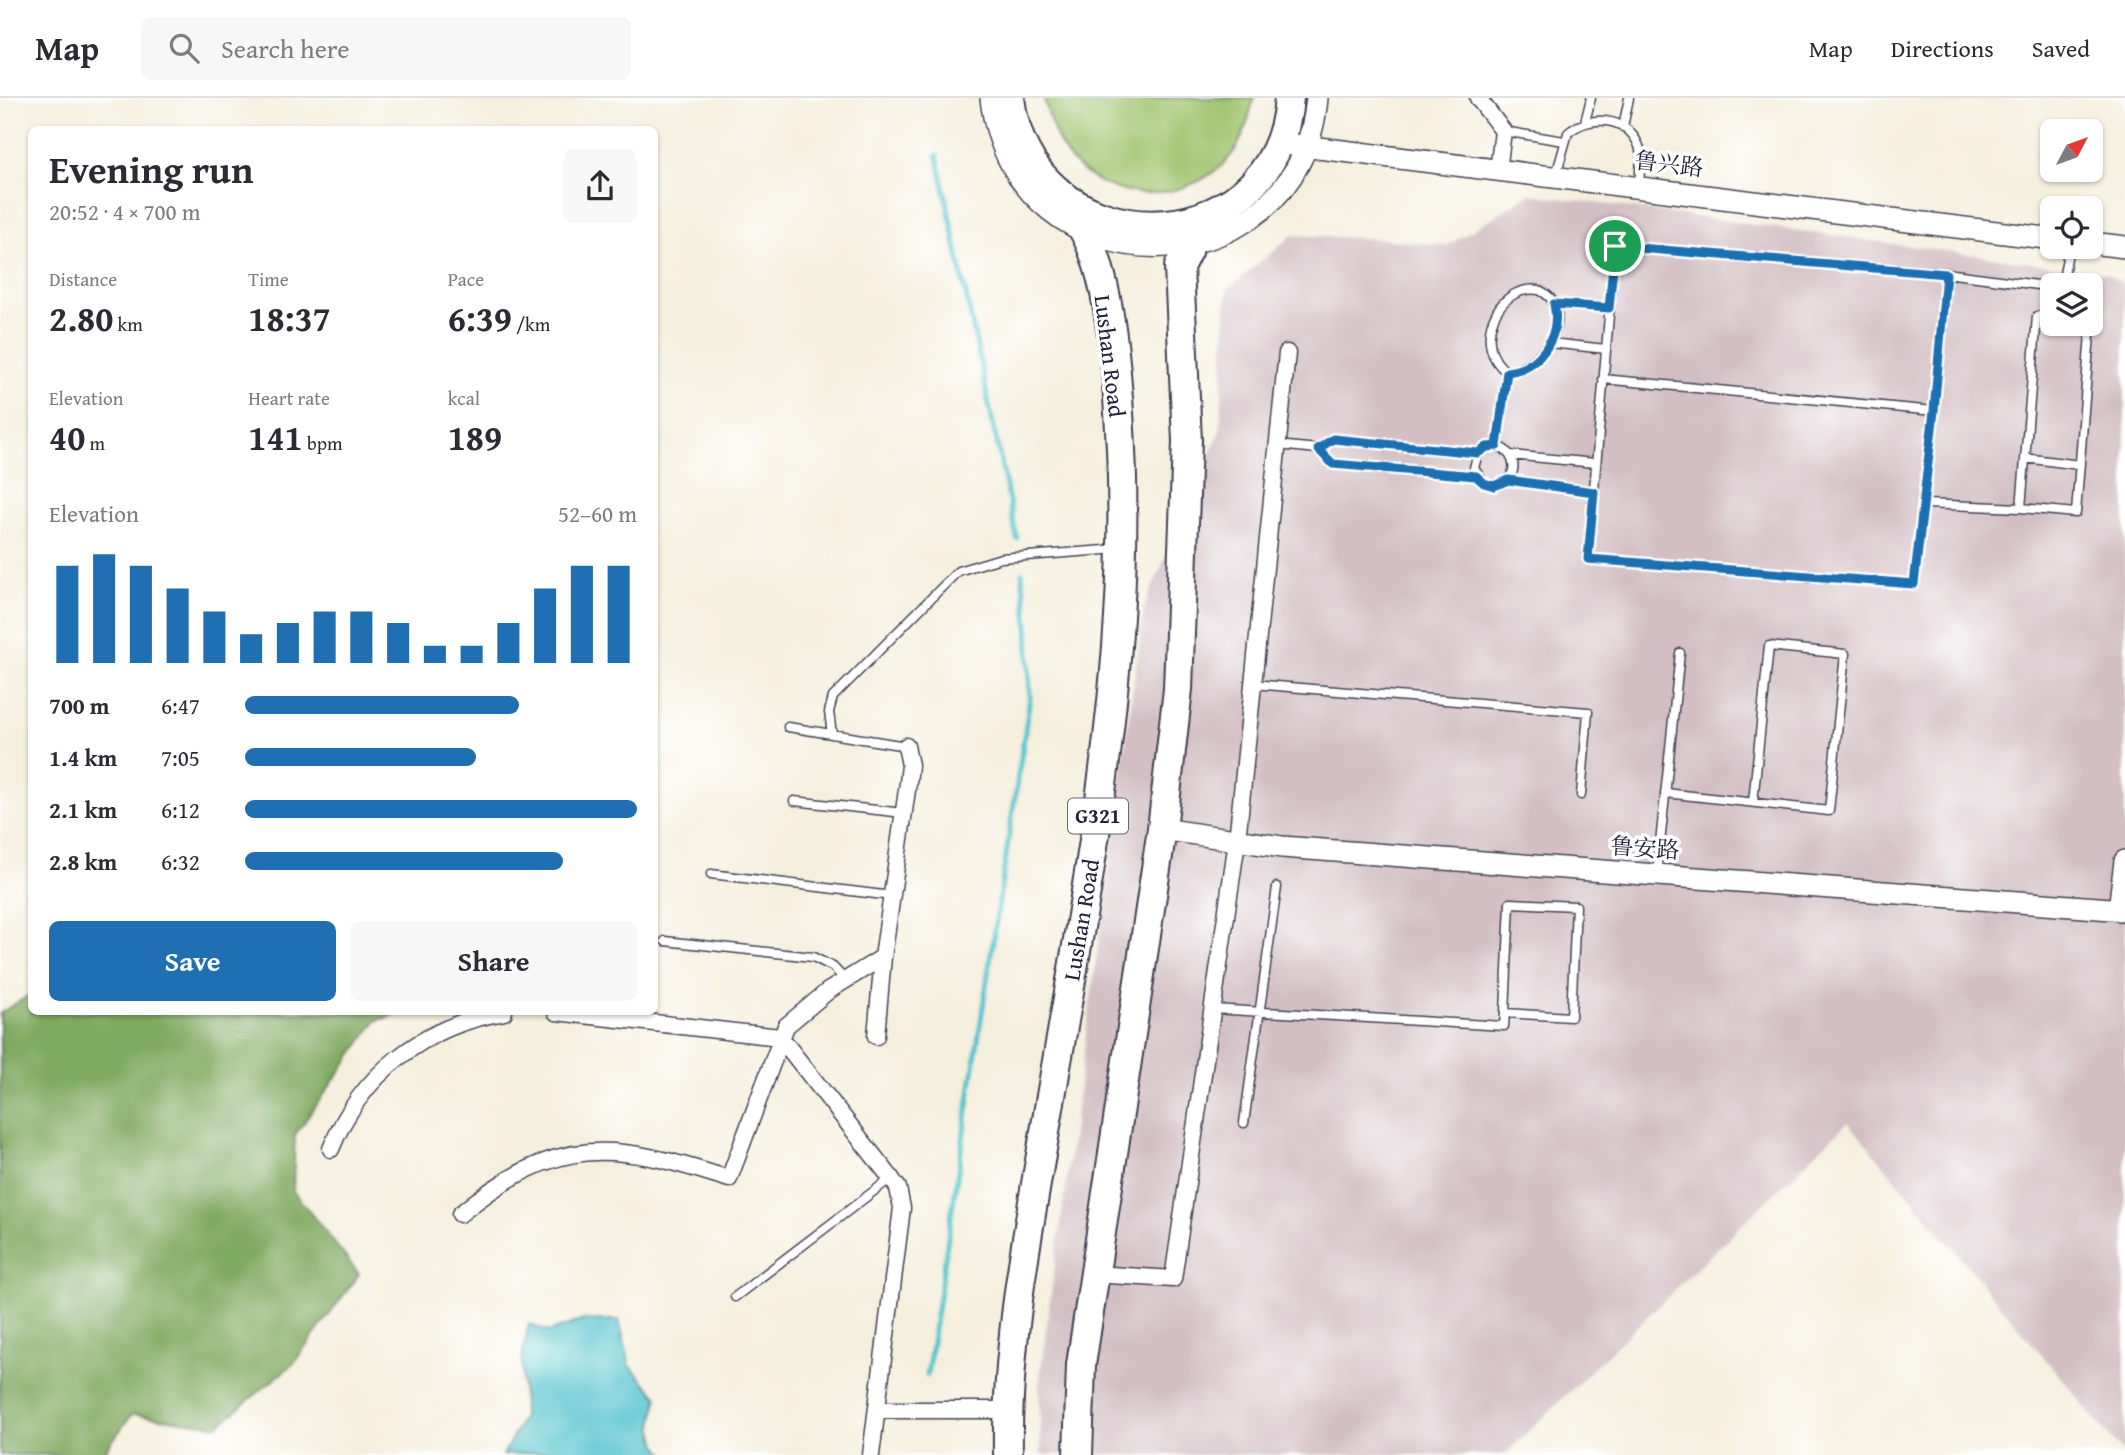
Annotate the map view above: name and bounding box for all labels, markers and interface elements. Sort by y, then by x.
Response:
search box [141,17,631,80]
text: Map [35,24,99,72]
icon: search [165,29,203,67]
text: Search here [221,29,349,68]
text: Map [1809,31,1853,66]
text: Directions [1891,31,1994,66]
text: Saved [2032,31,2090,66]
north arrow [2040,119,2104,182]
map controls [2040,119,2103,336]
text: Evening run [49,141,253,197]
street label: 鲁兴路 [1633,143,1705,184]
button: share [563,149,637,223]
text: 20:52 · 4 × 700 m [49,195,201,228]
button: locate [2040,196,2103,259]
pin [1585,216,1645,276]
icon: arrive [1596,227,1634,265]
text: Distance [49,265,117,293]
text: Time [248,265,289,293]
text: Pace [448,265,484,293]
button: layers [2040,273,2103,336]
text: 2.80 [49,293,113,344]
text: 18:37 [248,293,331,344]
text: 6:39 [448,293,512,344]
street label: Lushan Road [1087,293,1134,420]
text: km [113,310,143,338]
text: /km [512,310,550,338]
text: Elevation [49,384,123,412]
text: Heart rate [248,384,330,412]
text: kcal [448,384,480,412]
text: 40 [49,412,85,463]
text: 141 [248,412,303,463]
text: 189 [448,412,502,463]
text: m [85,429,105,457]
text: bpm [303,429,343,457]
text: Elevation [49,497,139,530]
text: 52–60 m [558,497,637,530]
text: 700 m [49,689,110,722]
text: 6:47 [161,689,200,722]
text: 1.4 km [49,741,117,774]
text: 7:05 [161,741,200,774]
text: 2.1 km [49,793,117,826]
text: 6:12 [161,793,200,826]
road number: G321 [1068,798,1128,834]
street label: 鲁安路 [1609,829,1681,866]
text: 2.8 km [49,845,117,878]
text: 6:32 [161,845,200,878]
street label: Lushan Road [1054,856,1107,983]
button: Save [49,921,336,1001]
button: Share [350,921,637,1001]

